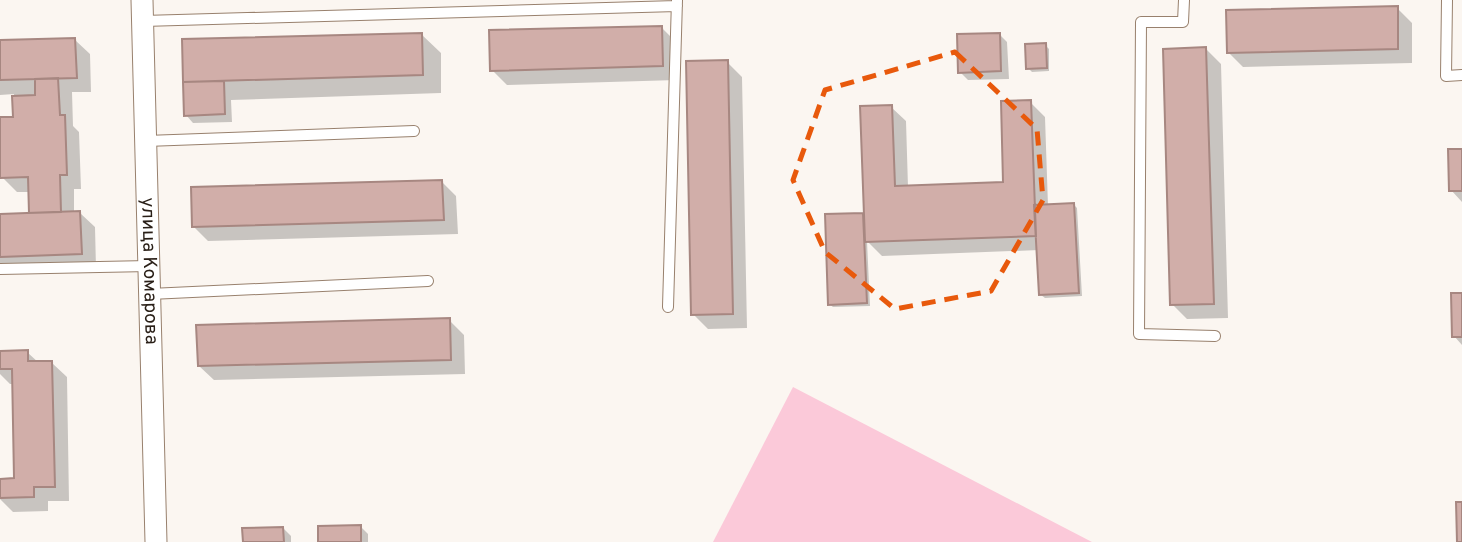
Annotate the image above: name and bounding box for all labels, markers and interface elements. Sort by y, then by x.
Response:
street label: улица Комарова [135,197,163,345]

